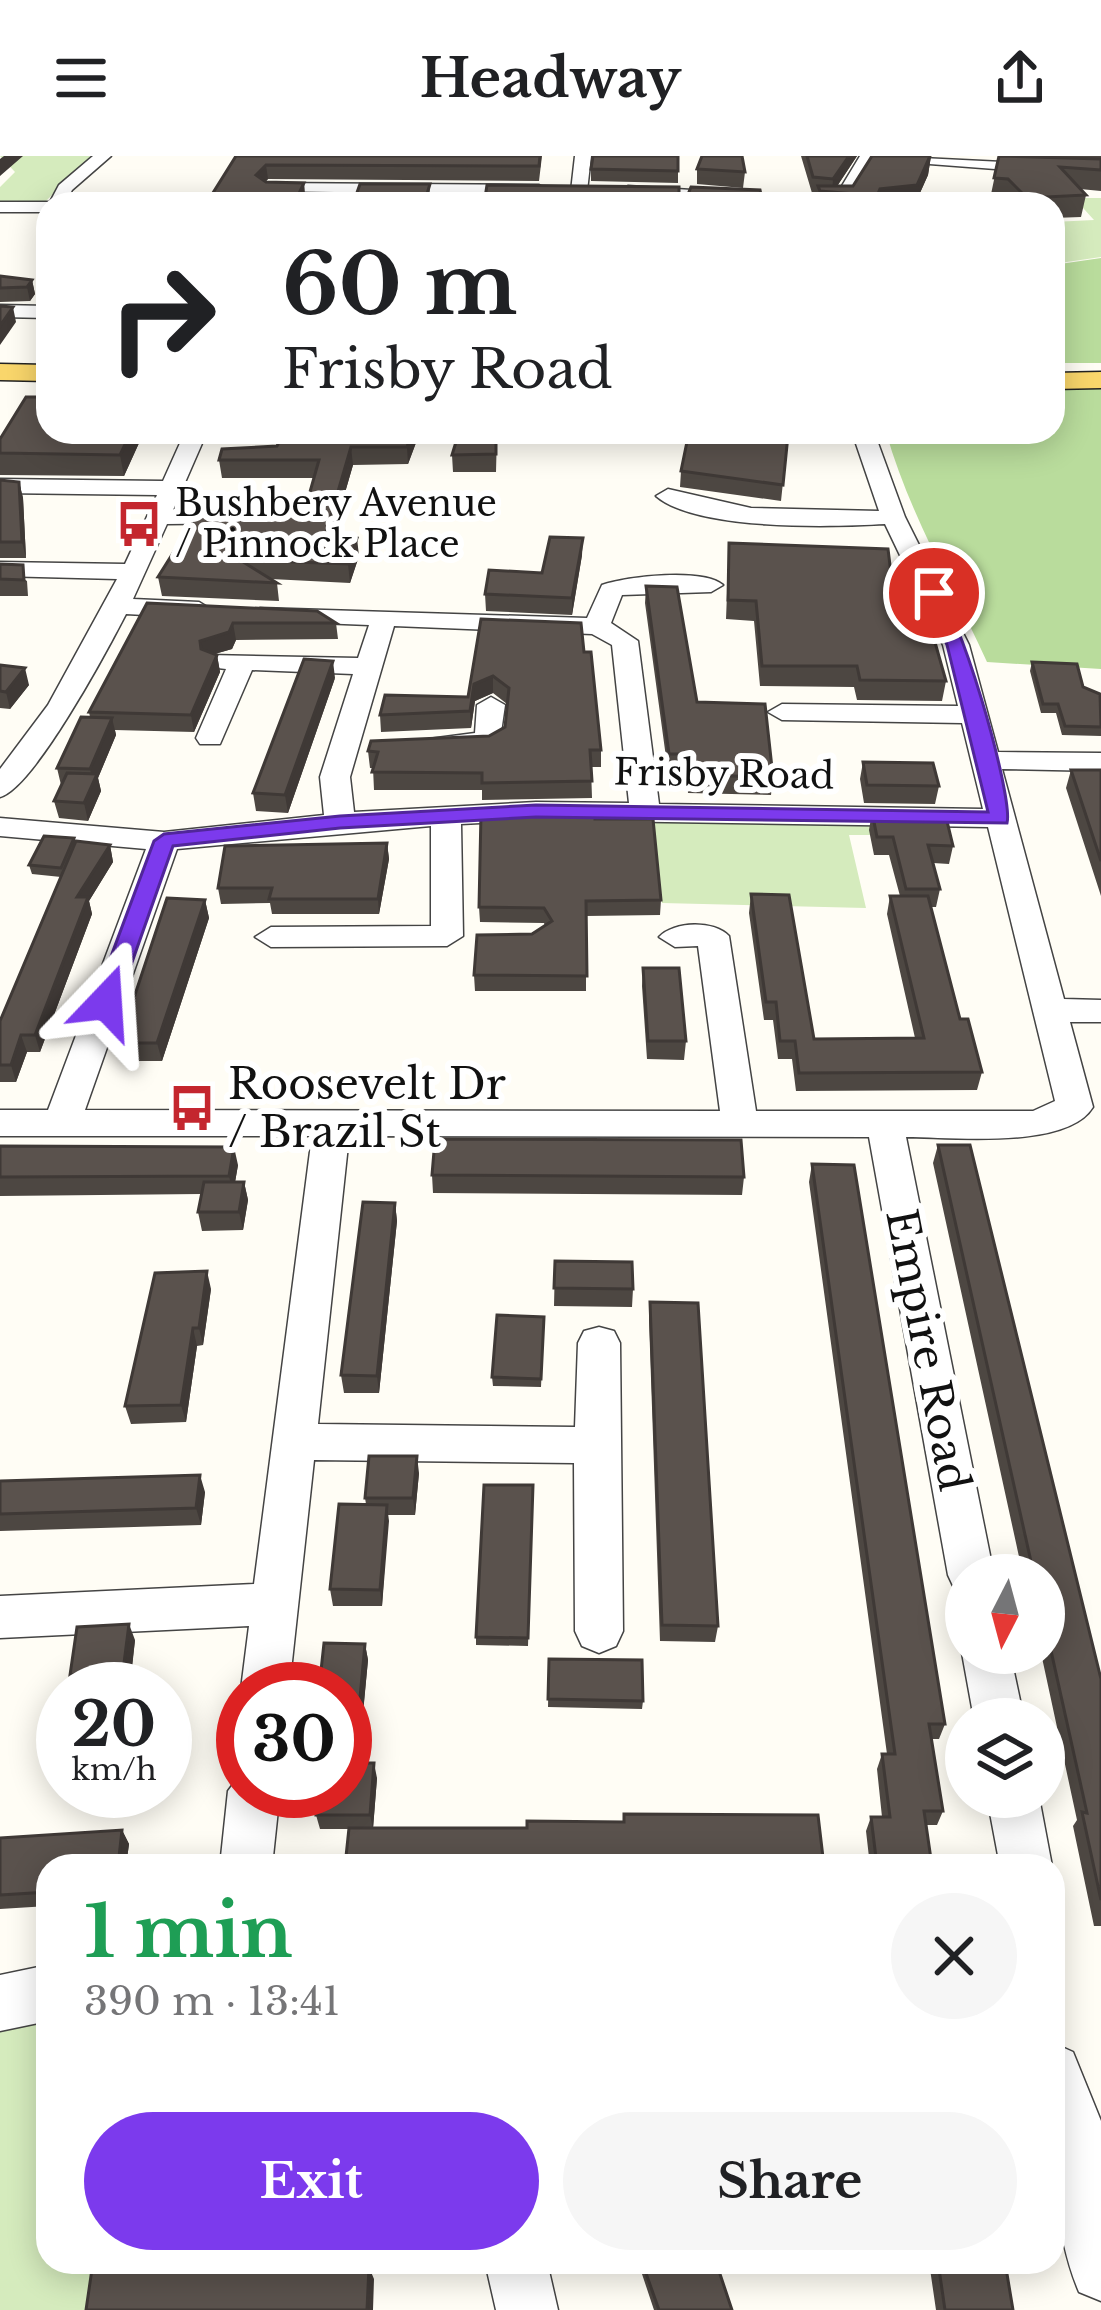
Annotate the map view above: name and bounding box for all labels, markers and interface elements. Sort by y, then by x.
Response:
icon: menu [48,45,114,111]
text: Headway [420,45,681,112]
icon: share [987,45,1053,111]
text: 60 m [282,233,517,337]
icon: right [84,240,240,396]
text: Frisby Road [282,336,613,403]
place label: Bushbery Avenue / Pinnock Place [175,481,497,567]
bus stop icon: Bushbery Avenue / Pinnock Place [114,499,164,549]
pin [883,542,985,644]
icon: arrive [901,560,967,626]
street label: Frisby Road [613,750,835,798]
position arrow [43,939,169,1065]
place label: Roosevelt Dr / Brazil St [228,1058,506,1158]
bus stop icon: Roosevelt Dr / Brazil St [167,1083,217,1133]
street label: Empire Road [875,1205,981,1495]
north arrow [945,1554,1065,1674]
map controls [945,1554,1065,1818]
speed limit sign: 30 [216,1662,372,1818]
text: 20 [72,1688,156,1762]
button: layers [945,1698,1065,1818]
text: km/h [71,1751,157,1788]
text: 1 min [84,1887,293,1976]
button: close [891,1893,1017,2019]
text: 390 m · 13:41 [84,1977,340,2026]
button: Exit [84,2112,539,2250]
button: Share [563,2112,1017,2250]

